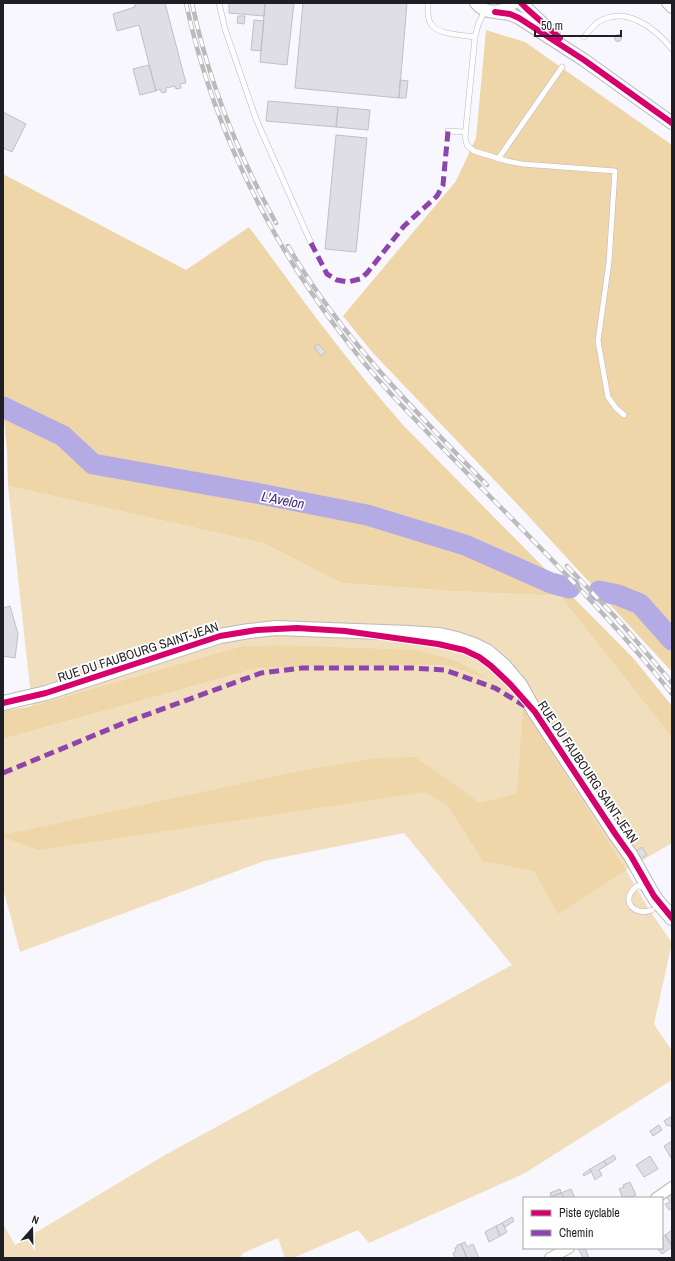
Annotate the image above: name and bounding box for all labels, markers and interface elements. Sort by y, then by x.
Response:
scale bar [535,12,621,38]
text: 50 m [541,18,563,34]
water label: L'Avelon [260,487,306,513]
street label: RUE DU FAUBOURG SAINT-JEAN [55,618,221,686]
street label: RUE DU FAUBOURG SAINT-JEAN [534,698,642,846]
legend [523,1197,663,1249]
text: Piste cyclable [559,1205,620,1221]
north arrow [12,1209,52,1249]
text: N [30,1212,41,1227]
text: Chemin [559,1225,593,1241]

